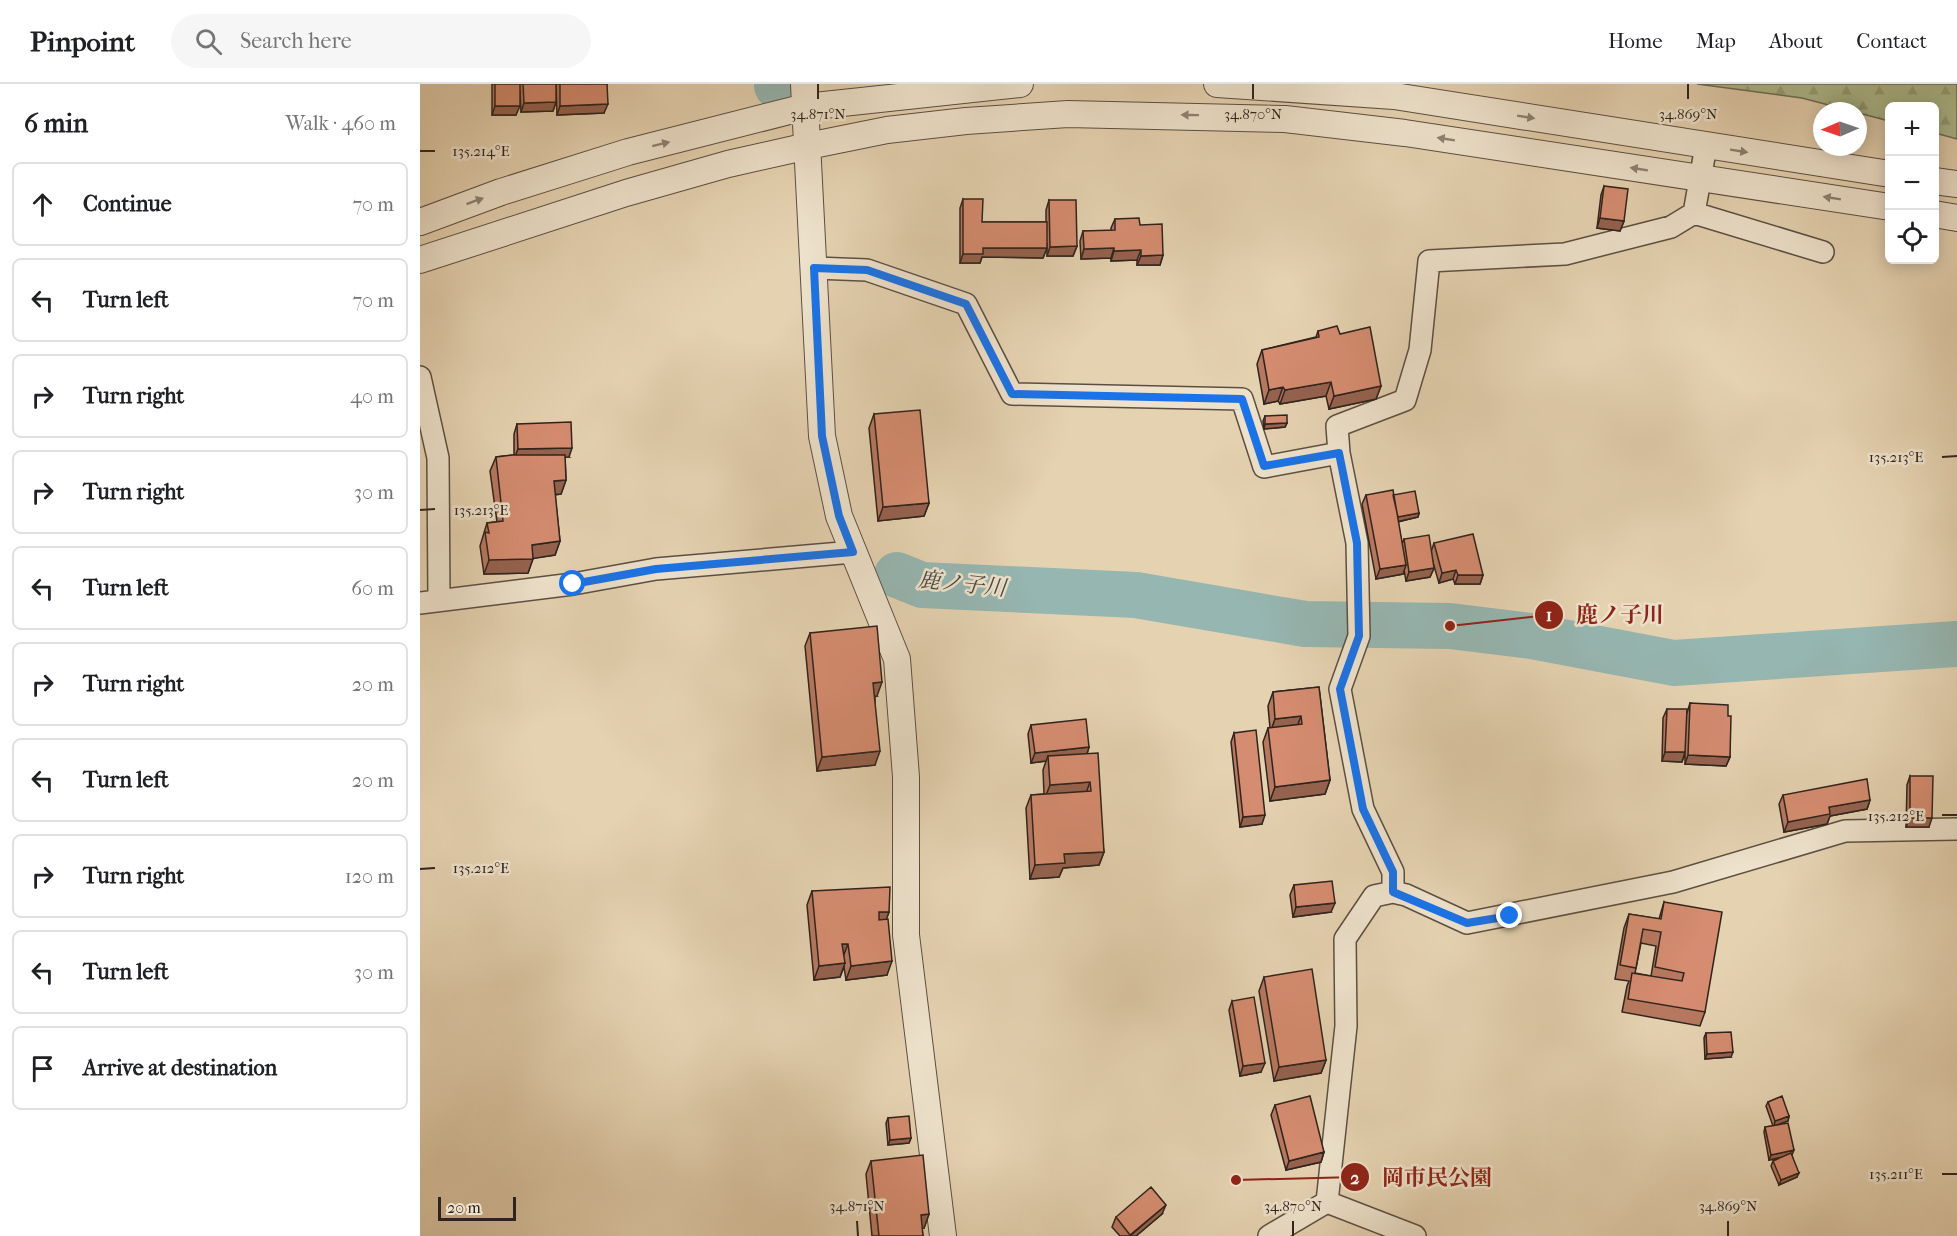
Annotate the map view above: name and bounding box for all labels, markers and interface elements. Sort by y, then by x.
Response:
search box [171,14,591,68]
text: Pinpoint [30,25,135,58]
icon: search [192,25,225,58]
text: Search here [240,28,352,54]
text: Home [1608,29,1663,53]
text: Map [1696,29,1736,53]
text: About [1769,29,1823,53]
text: Contact [1856,29,1927,53]
north arrow [1813,102,1867,156]
map controls [1885,102,1939,264]
button: + [1885,102,1939,156]
text: 34.871°N [790,105,846,123]
text: 34.870°N [1224,105,1283,123]
text: 34.869°N [1659,105,1718,123]
text: 6 min [24,108,88,139]
one-way arrow [1180,110,1199,120]
text: Walk · 460 m [285,112,396,135]
one-way arrow [1517,113,1536,122]
one-way arrow [1437,135,1456,144]
one-way arrow [652,138,670,148]
text: 135.214°E [452,142,510,160]
one-way arrow [1730,147,1749,156]
button: − [1885,156,1939,210]
one-way arrow [1629,164,1648,173]
icon: ahead [26,188,59,221]
text: Continue [83,191,172,217]
text: 70 m [352,193,394,216]
one-way arrow [1822,194,1841,203]
one-way arrow [466,196,484,206]
button: locate [1885,210,1939,264]
icon: left [26,284,59,317]
text: Turn left [83,287,169,313]
text: 70 m [352,289,394,312]
icon: right [26,380,59,413]
text: Turn right [83,383,184,409]
text: 40 m [350,385,394,408]
text: 135.213°E [1869,448,1923,466]
icon: right [26,476,59,509]
text: Turn right [83,479,184,505]
text: 30 m [354,481,394,504]
text: 135.213°E [454,501,508,519]
water label: 鹿ノ子川 [917,566,1009,602]
route start [559,570,585,596]
icon: left [26,572,59,605]
text: Turn left [83,575,169,601]
text: 60 m [351,577,394,600]
callout: 鹿ノ子川 [1534,595,1676,635]
text: 鹿ノ子川 [1576,602,1664,628]
text: 1 [1546,605,1552,626]
icon: right [26,668,59,701]
text: Turn right [83,671,184,697]
text: 20 m [352,673,394,696]
icon: left [26,764,59,797]
text: Turn left [83,767,169,793]
text: 20 m [352,769,394,792]
text: 135.212°E [1868,807,1924,825]
text: 135.212°E [453,859,509,877]
icon: right [26,860,59,893]
text: Turn right [83,863,184,889]
text: 120 m [345,865,394,888]
route end [1496,902,1522,928]
icon: left [26,956,59,989]
text: Turn left [83,959,169,985]
text: 30 m [354,961,394,984]
icon: arrive [26,1052,59,1085]
text: Arrive at destination [83,1055,277,1081]
callout: 岡市民公園 [1340,1157,1504,1197]
text: 岡市民公園 [1382,1165,1492,1191]
text: 135.211°E [1869,1165,1923,1183]
text: 2 [1350,1168,1360,1189]
scale bar [438,1194,516,1222]
text: 34.871°N [829,1197,885,1215]
text: 34.870°N [1264,1197,1323,1215]
text: 34.869°N [1699,1197,1758,1215]
text: 20 m [447,1198,481,1217]

